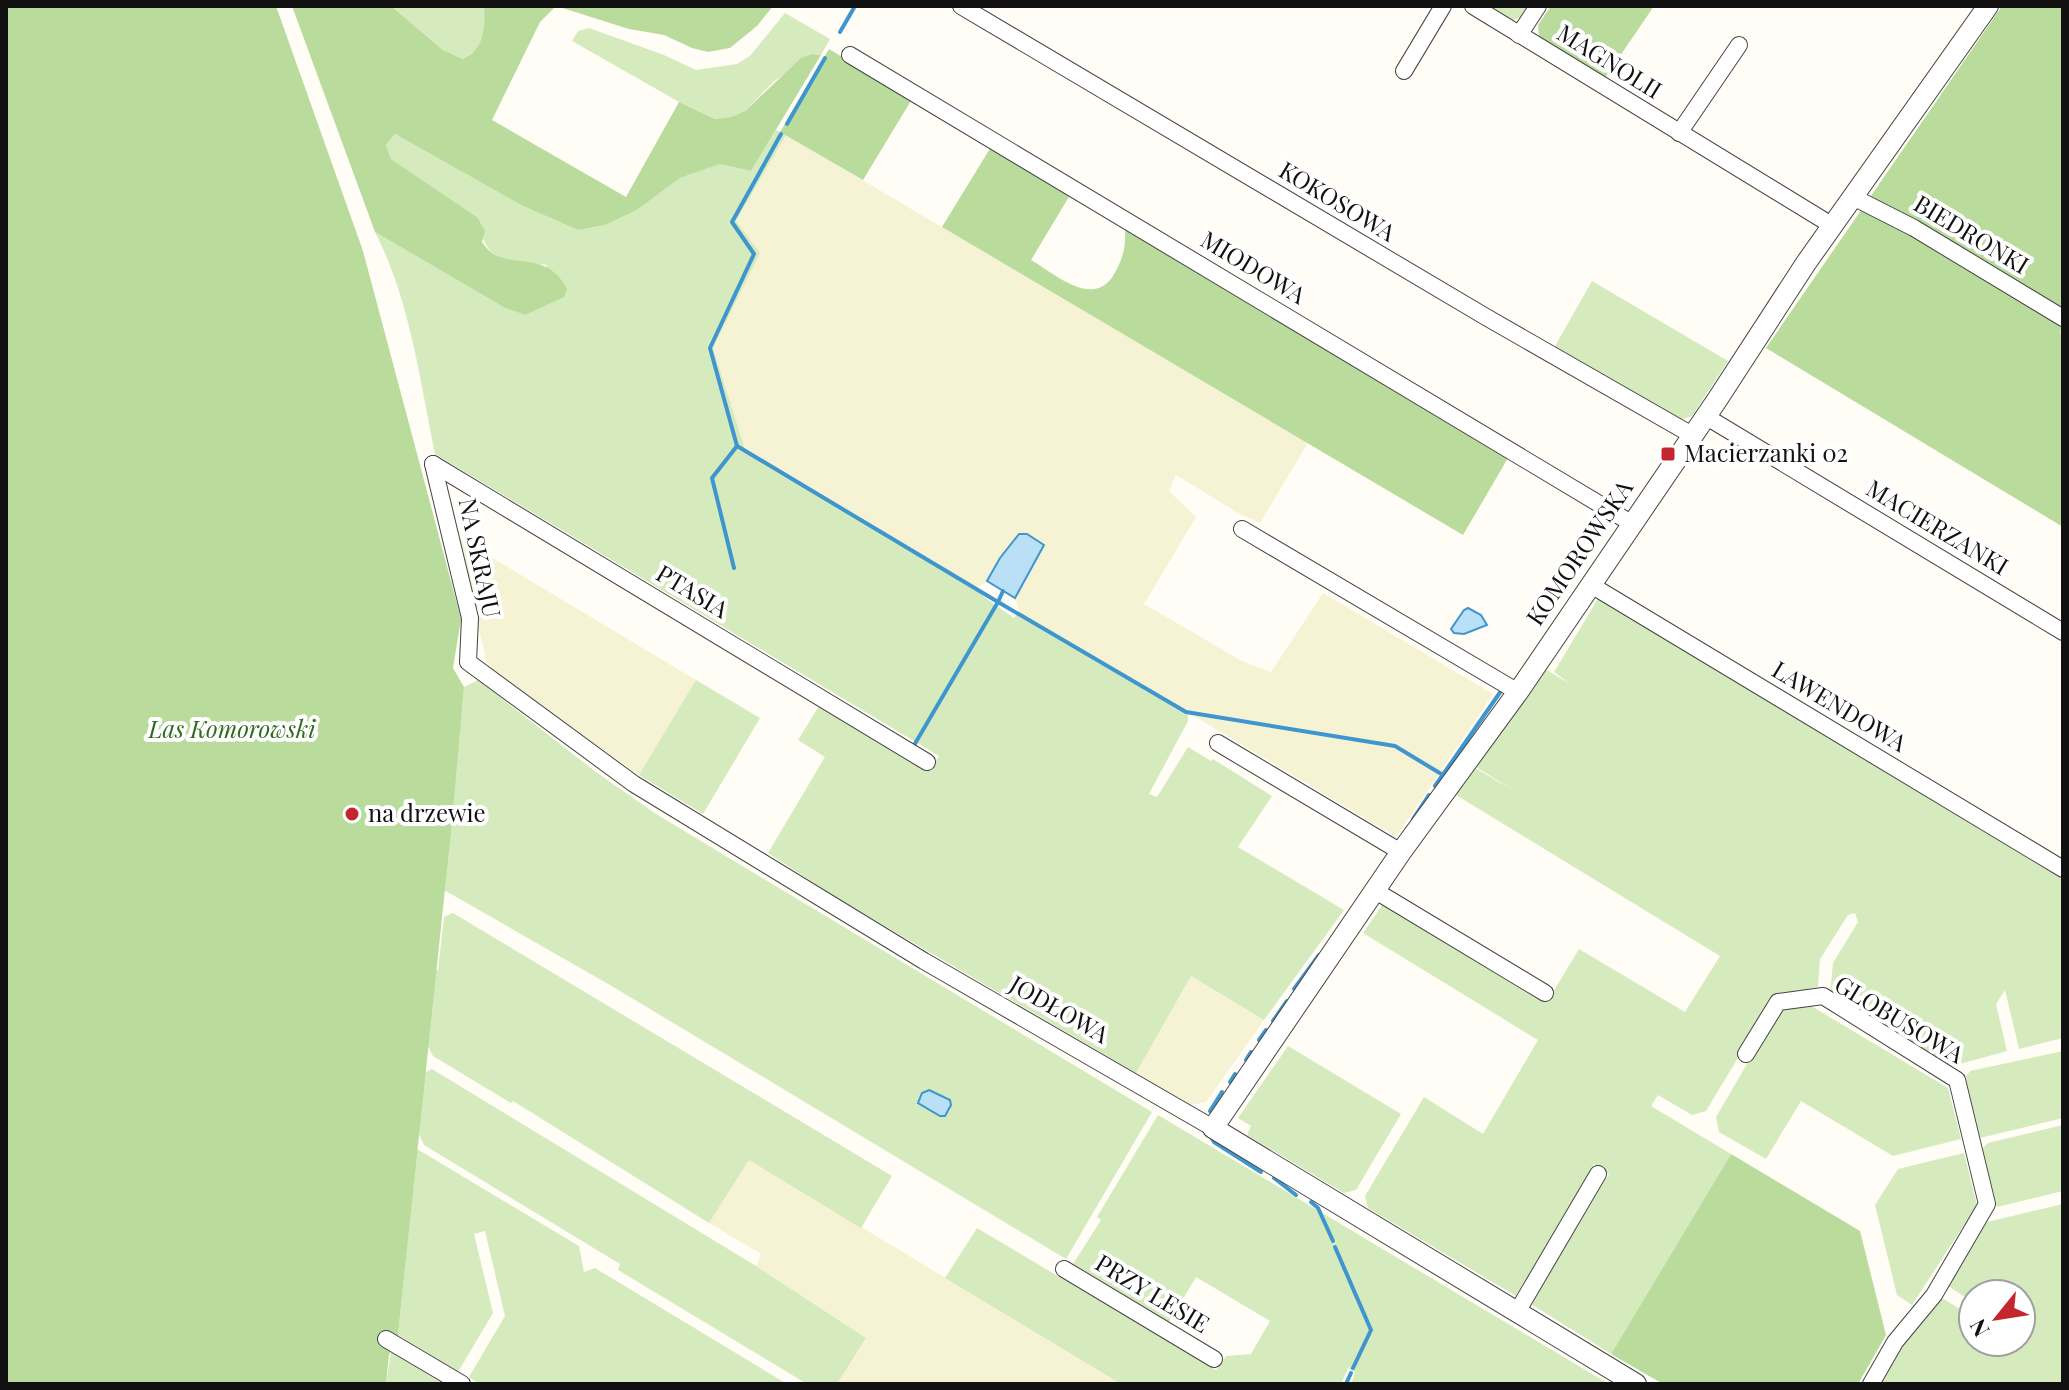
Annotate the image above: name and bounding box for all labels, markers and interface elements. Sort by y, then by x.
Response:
street label: MAGNOLII [1552,16,1668,105]
street label: KOKOSOWA [1274,153,1403,248]
street label: BIEDRONKI [1909,186,2035,280]
street label: MIODOWA [1196,222,1313,311]
place label: Macierzanki 02 [1684,436,1848,468]
marker: Macierzanki 02 [1659,445,1677,463]
street label: MACIERZANKI [1861,471,2015,581]
street label: KOMOROWSKA [1518,472,1639,631]
street label: NA SKRAJU [453,495,509,620]
street label: PTASIA [651,556,736,625]
street label: LAWENDOWA [1767,653,1914,759]
park label: Las Komorowski [147,712,316,744]
place label: na drzewie [368,796,486,828]
marker: na drzewie [343,805,361,823]
street label: JODŁOWA [1004,967,1116,1050]
street label: GLOBUSOWA [1829,967,1971,1070]
street label: PRZY LESIE [1090,1246,1216,1339]
north arrow [1957,1278,2037,1358]
text: N [1962,1314,1996,1343]

